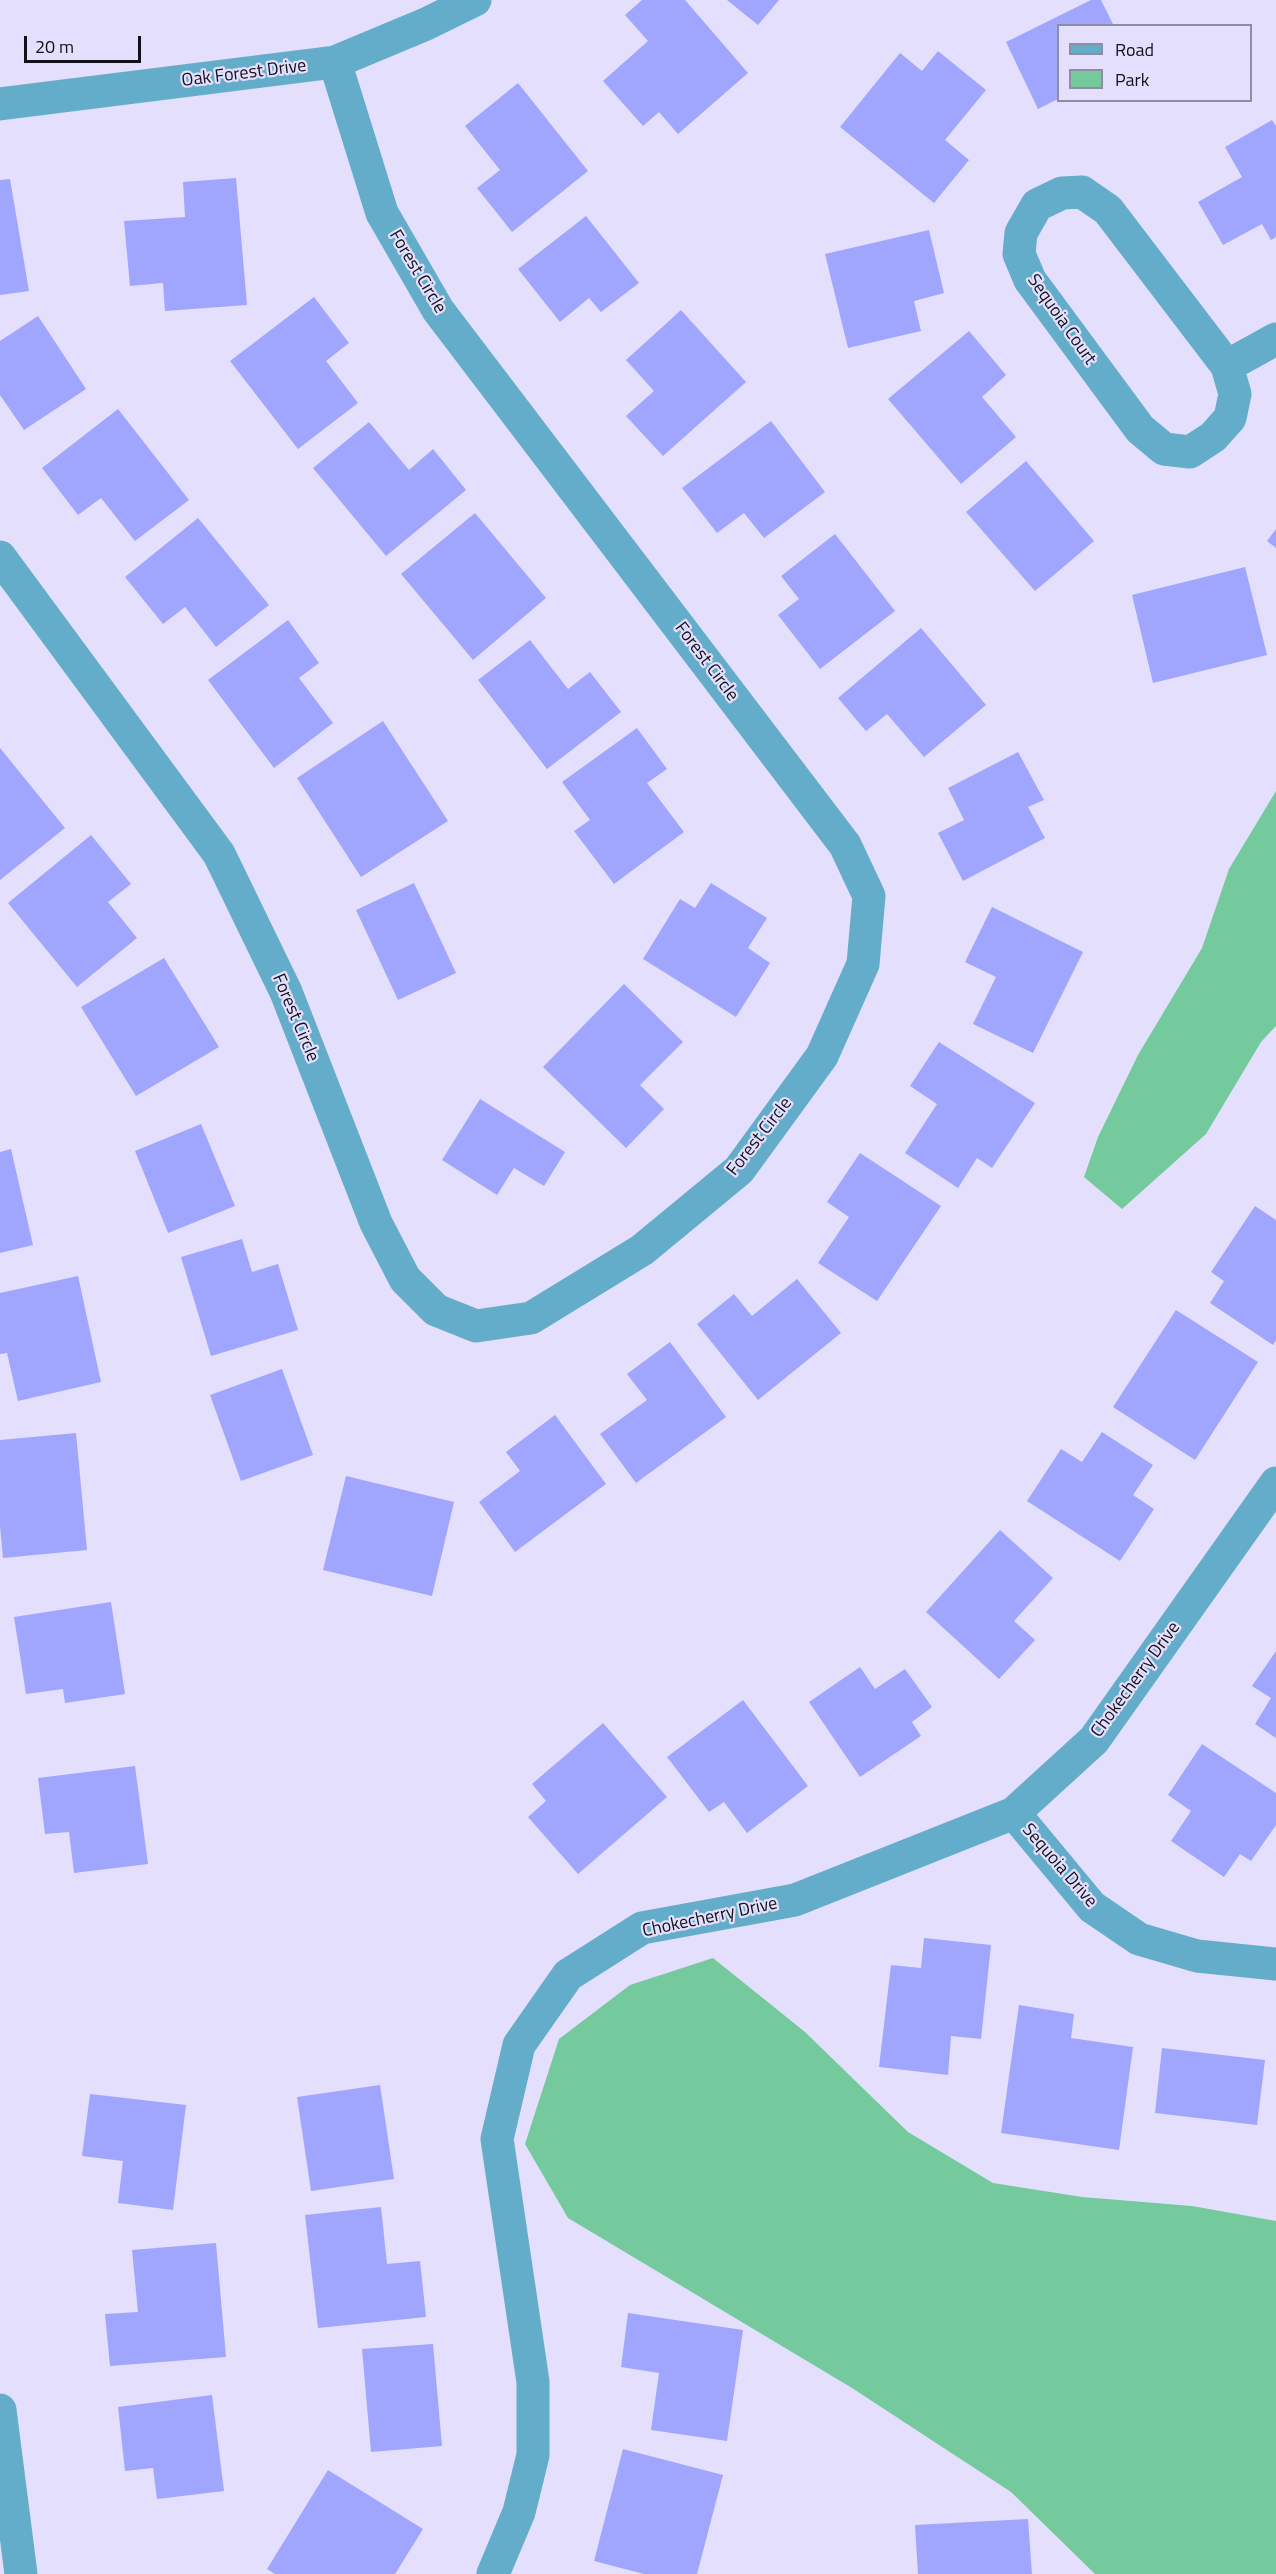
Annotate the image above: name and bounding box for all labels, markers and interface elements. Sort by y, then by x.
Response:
scale bar [27,24,144,62]
legend [1057,24,1252,102]
text: 20 m [35,33,74,60]
text: Road [1115,36,1154,63]
street label: Oak Forest Drive [181,56,307,92]
text: Park [1115,66,1149,93]
street label: Forest Circle [384,226,450,318]
street label: Sequoia Court [1022,271,1100,369]
street label: Forest Circle [669,618,743,706]
street label: Forest Circle [267,971,323,1065]
street label: Forest Circle [723,1094,797,1180]
street label: Chokecherry Drive [1087,1618,1185,1742]
street label: Sequoia Drive [1017,1820,1101,1912]
street label: Chokecherry Drive [640,1893,780,1943]

